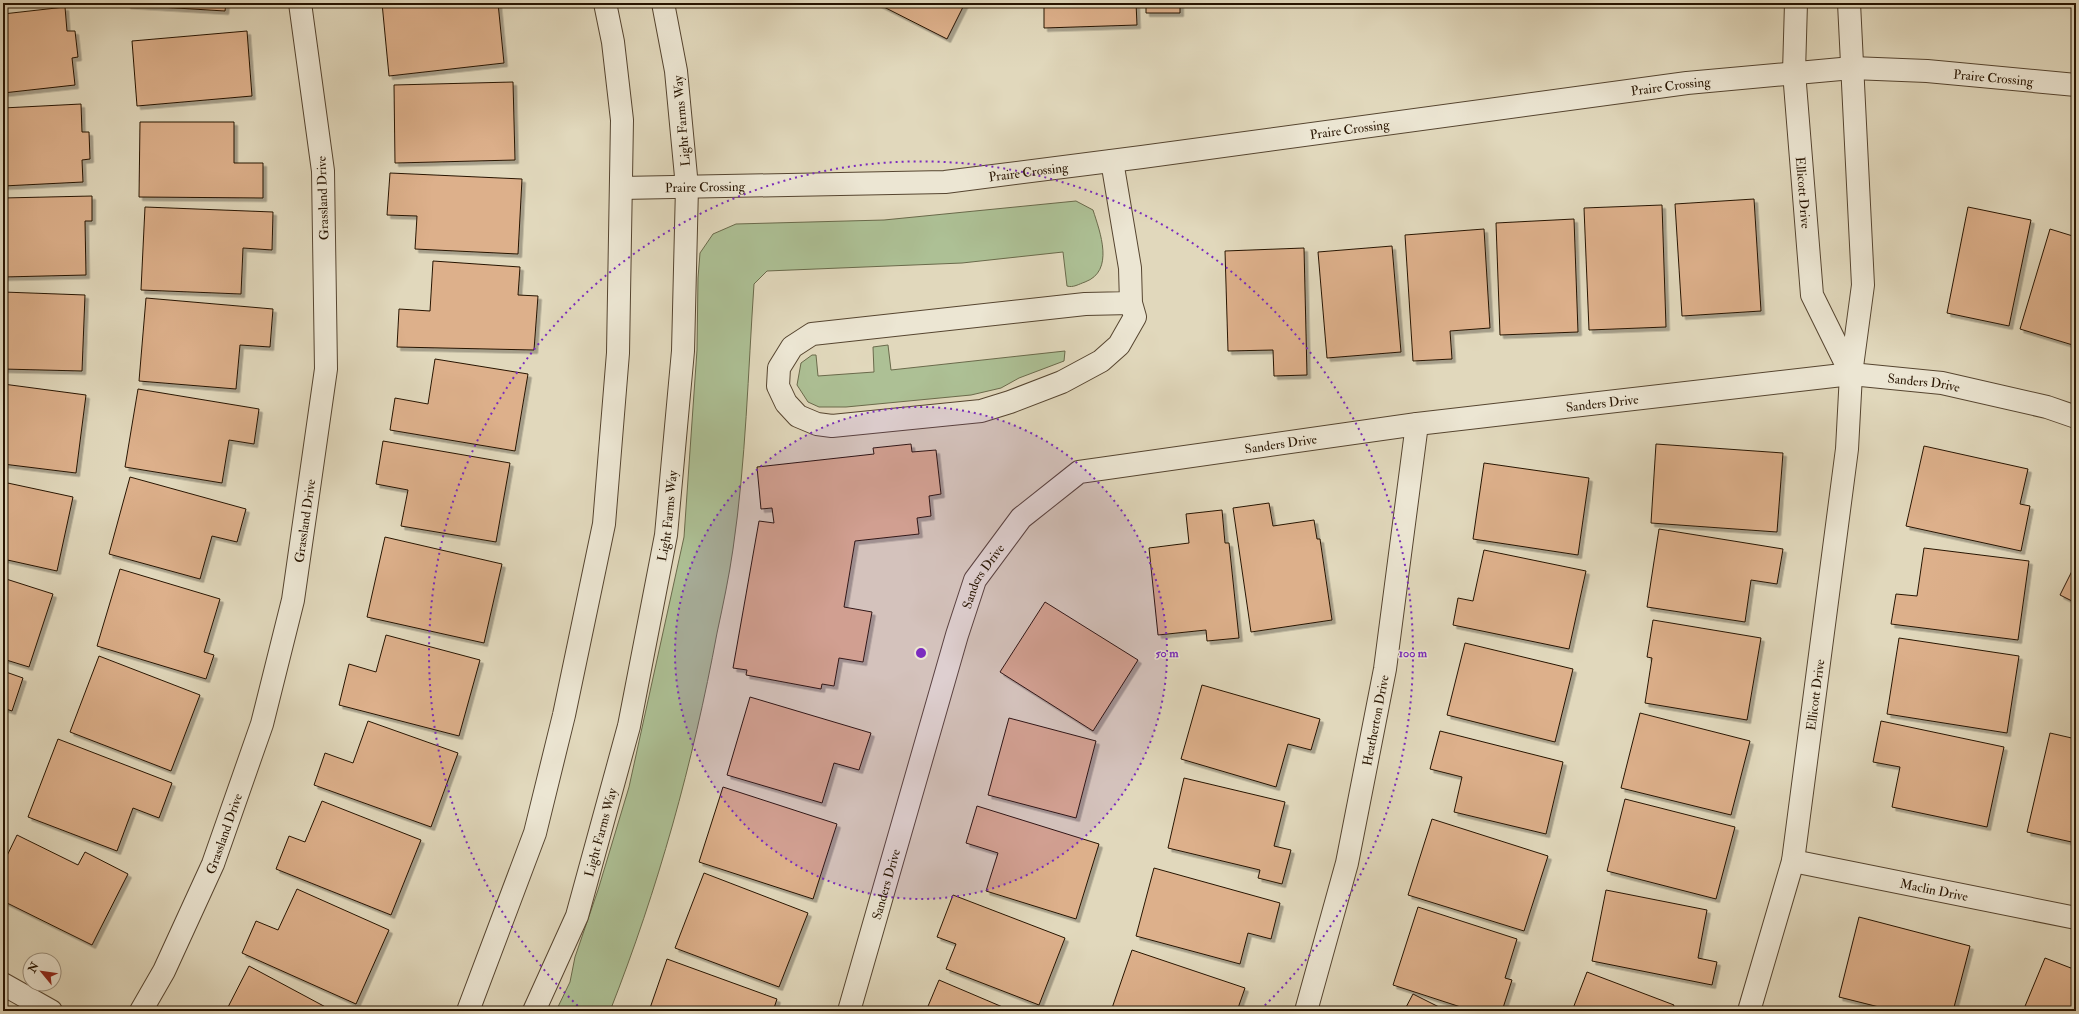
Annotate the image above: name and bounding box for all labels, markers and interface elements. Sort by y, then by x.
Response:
street label: Praire Crossing [1953,67,2034,90]
street label: Light Farms Way [670,74,695,167]
street label: Praire Crossing [1630,74,1712,100]
street label: Praire Crossing [1309,116,1391,143]
street label: Grassland Drive [314,155,332,240]
street label: Ellicott Drive [1792,156,1814,230]
street label: Praire Crossing [988,159,1070,185]
street label: Praire Crossing [665,179,746,196]
street label: Sanders Drive [1887,371,1962,396]
street label: Sanders Drive [1565,391,1640,416]
street label: Sanders Drive [1244,431,1319,457]
street label: Light Farms Way [654,469,682,563]
street label: Grassland Drive [291,477,319,564]
street label: Sanders Drive [959,541,1008,611]
centre of rings [914,646,928,660]
text: 50 m [1155,646,1179,661]
text: 100 m [1399,646,1428,661]
street label: Ellicott Drive [1803,658,1828,732]
street label: Heatherton Drive [1359,673,1393,767]
street label: Light Farms Way [581,786,622,879]
street label: Grassland Drive [202,791,246,877]
street label: Sanders Drive [869,847,904,922]
street label: Maclin Drive [1898,876,1970,905]
north arrow [22,952,62,992]
text: N [25,959,42,976]

